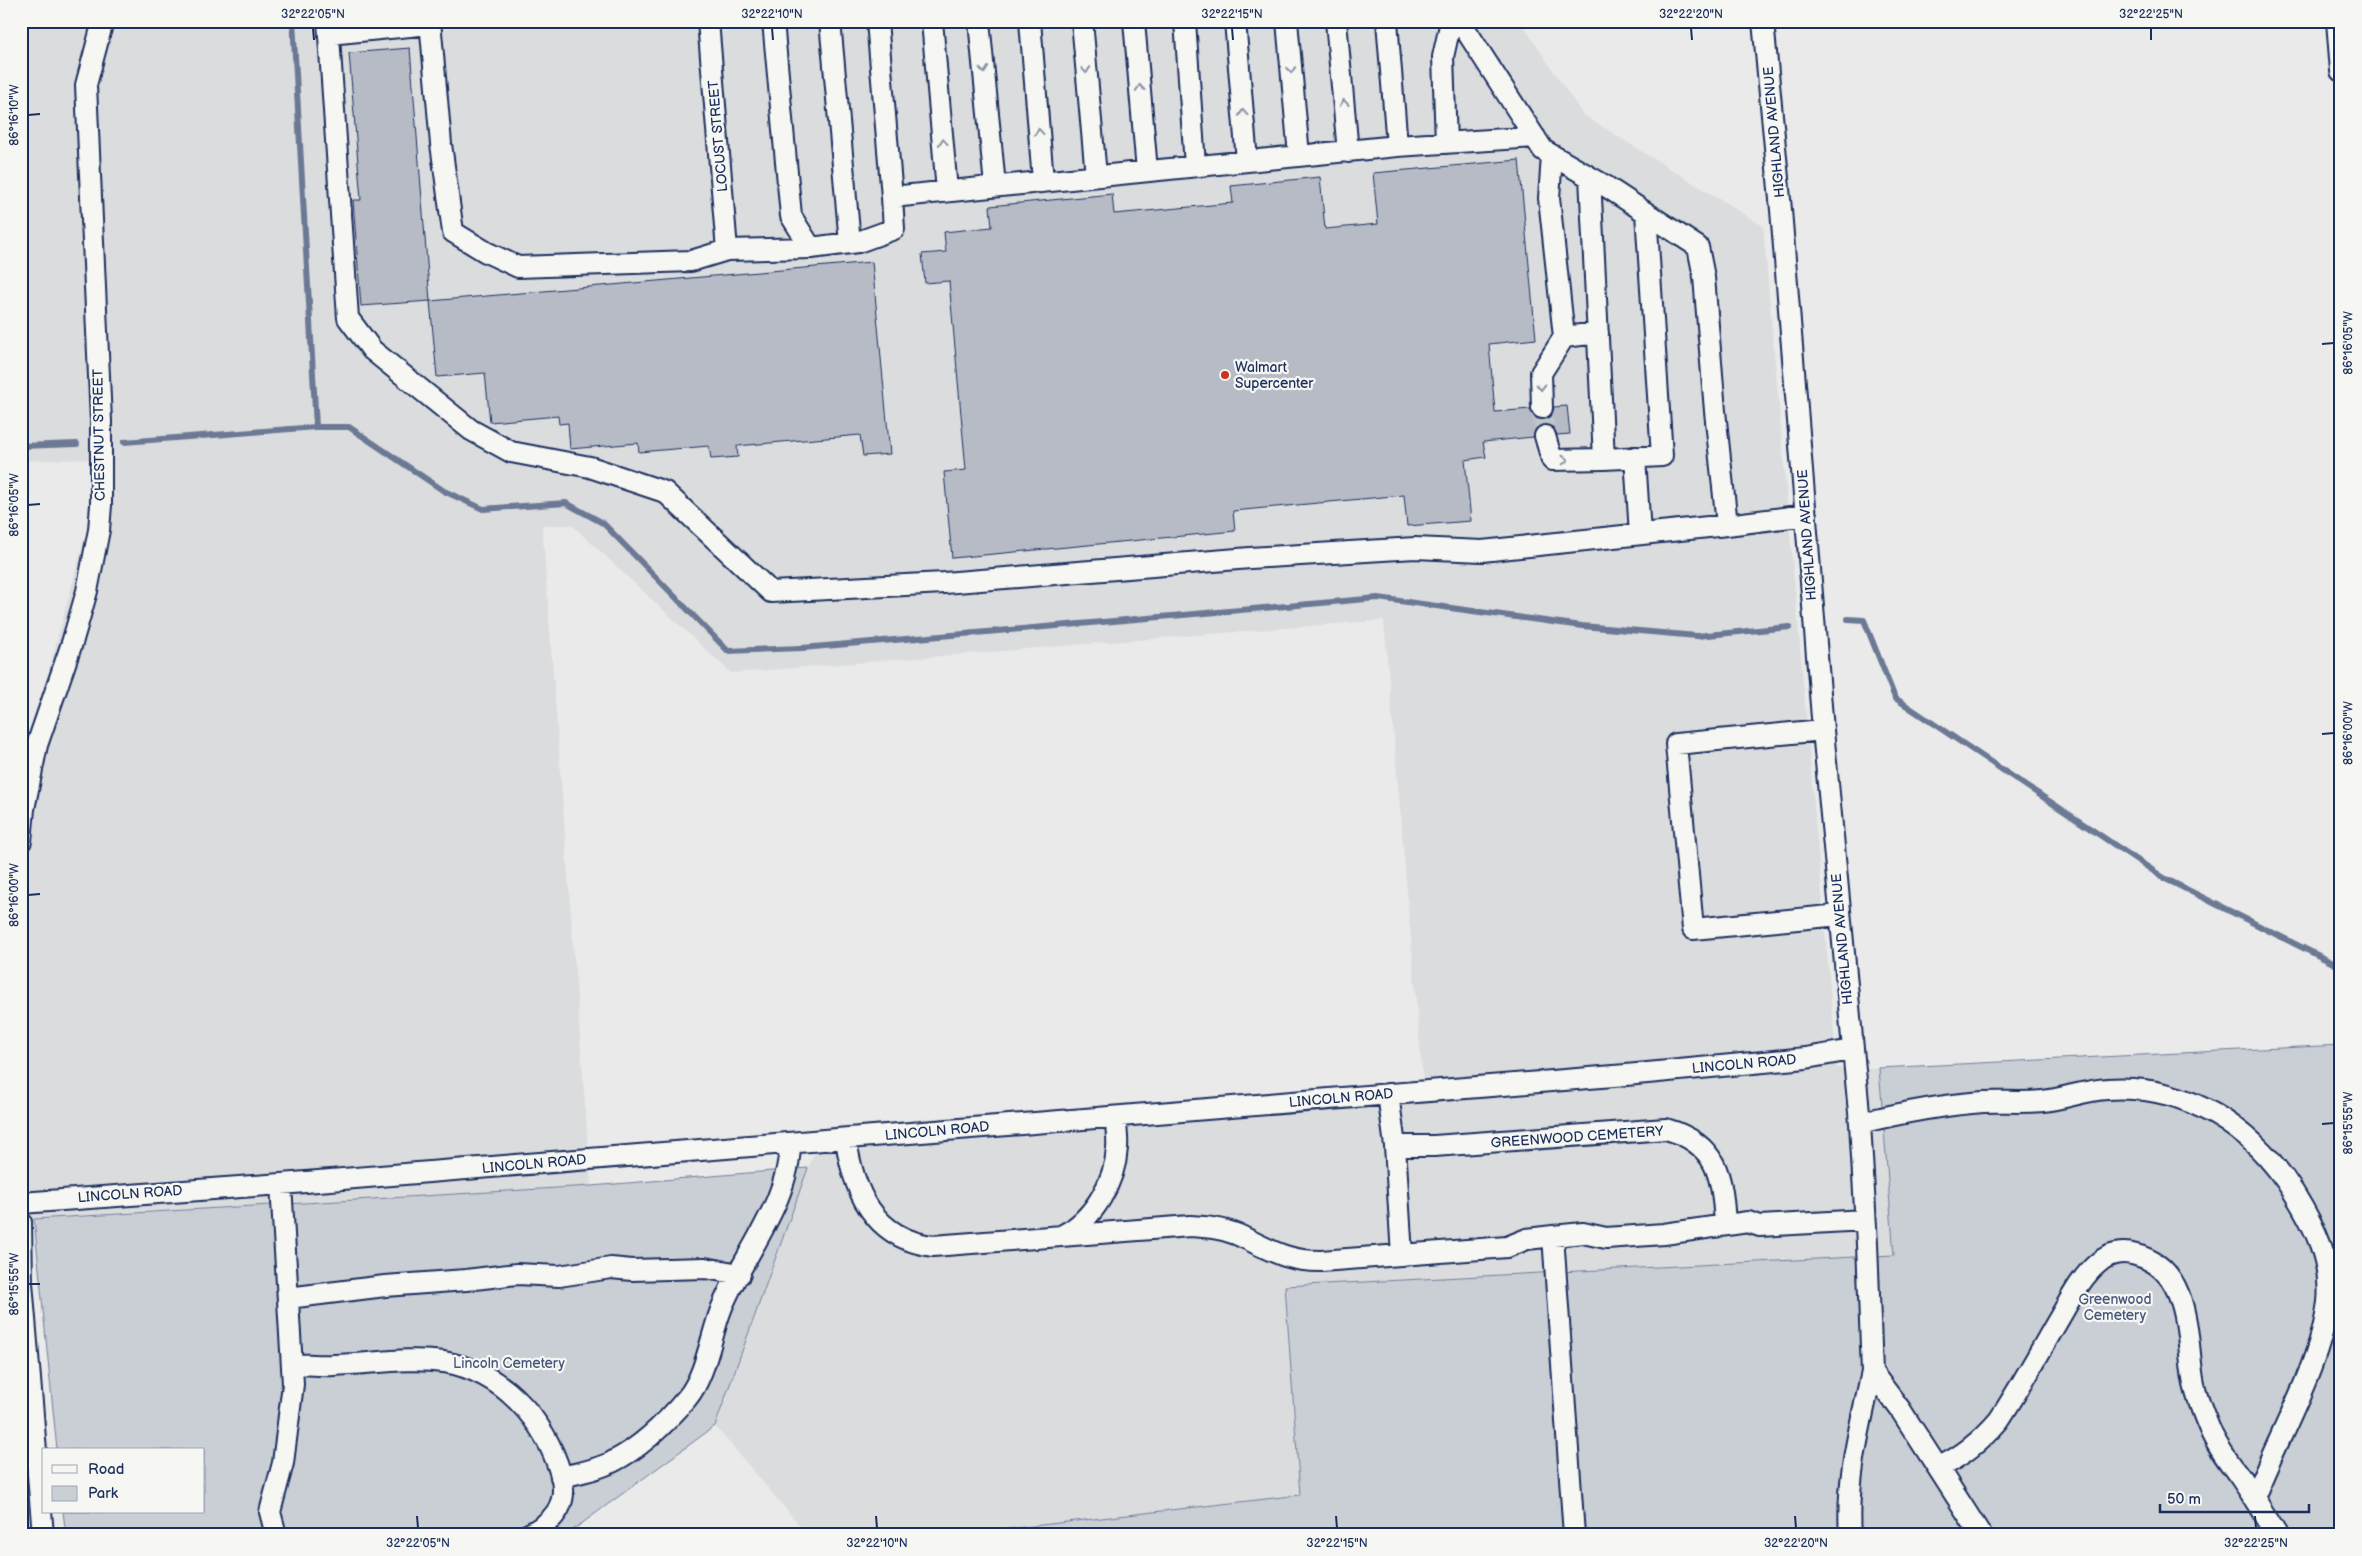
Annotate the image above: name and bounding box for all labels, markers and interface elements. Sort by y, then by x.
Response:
text: 32°22'05"N [281,7,345,22]
text: 32°22'10"N [741,7,803,22]
text: 32°22'15"N [1201,7,1263,22]
text: 32°22'20"N [1659,7,1723,22]
text: 32°22'25"N [2119,7,2183,22]
one-way arrow [978,66,989,74]
one-way arrow [1080,66,1091,74]
one-way arrow [1286,66,1297,74]
street label: HIGHLAND AVENUE [1760,66,1788,198]
street label: LOCUST STREET [705,79,731,193]
text: 86°16'10"W [7,84,22,146]
one-way arrow [1134,84,1145,92]
one-way arrow [1338,99,1349,107]
one-way arrow [1237,108,1248,116]
one-way arrow [1034,128,1045,136]
one-way arrow [938,138,949,146]
text: 86°16'05"W [2341,311,2356,375]
place label: Walmart Supercenter [1235,359,1314,392]
street label: CHESTNUT STREET [89,368,109,501]
marker: Walmart Supercenter [1219,369,1231,381]
one-way arrow [1536,383,1547,391]
one-way arrow [1562,455,1570,465]
street label: HIGHLAND AVENUE [1794,469,1820,601]
text: 86°16'05"W [7,473,22,537]
text: 86°16'00"W [2341,701,2356,765]
text: 86°16'00"W [7,863,22,927]
street label: HIGHLAND AVENUE [1828,873,1856,1005]
street label: LINCOLN ROAD [1691,1051,1797,1077]
street label: LINCOLN ROAD [1288,1085,1394,1111]
text: 86°15'55"W [2341,1091,2356,1155]
street label: LINCOLN ROAD [884,1118,990,1144]
street label: GREENWOOD CEMETERY [1490,1122,1665,1152]
street label: LINCOLN ROAD [481,1151,587,1177]
street label: LINCOLN ROAD [77,1182,183,1206]
text: 86°15'55"W [7,1252,22,1316]
park label: Greenwood Cemetery [2079,1291,2151,1324]
park label: Lincoln Cemetery [453,1355,566,1372]
legend [42,1448,205,1514]
text: Road [88,1460,124,1479]
scale bar [2160,1481,2308,1513]
text: Park [88,1484,119,1503]
text: 50 m [2167,1490,2201,1509]
text: 32°22'05"N [386,1536,450,1551]
text: 32°22'10"N [846,1536,908,1551]
text: 32°22'15"N [1306,1536,1368,1551]
text: 32°22'20"N [1764,1536,1828,1551]
text: 32°22'25"N [2224,1536,2288,1551]

